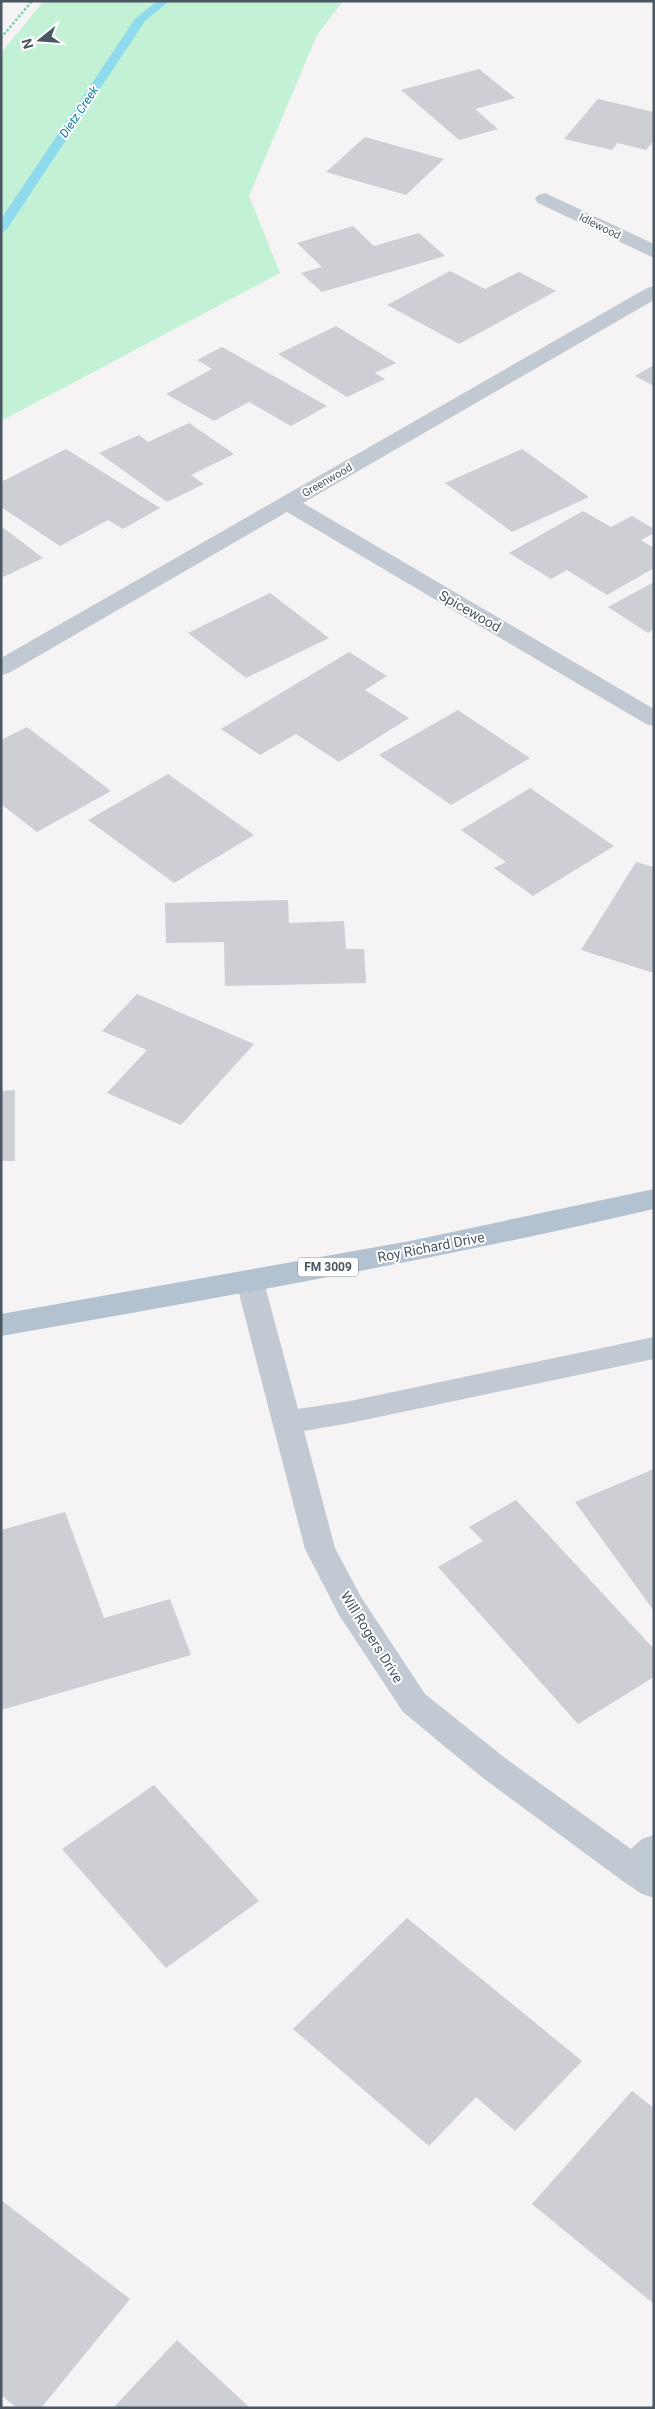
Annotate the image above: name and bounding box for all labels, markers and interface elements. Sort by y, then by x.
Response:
north arrow [15,15,65,65]
text: N [18,37,37,51]
water label: Dietz Creek [57,83,102,140]
street label: Idlewood [577,211,623,242]
street label: Greenwood [300,461,355,500]
street label: Spicewood [436,587,504,635]
street label: Roy Richard Drive [376,1229,486,1265]
road number: FM 3009 [298,1258,358,1276]
street label: Will Rogers Drive [337,1588,407,1686]

